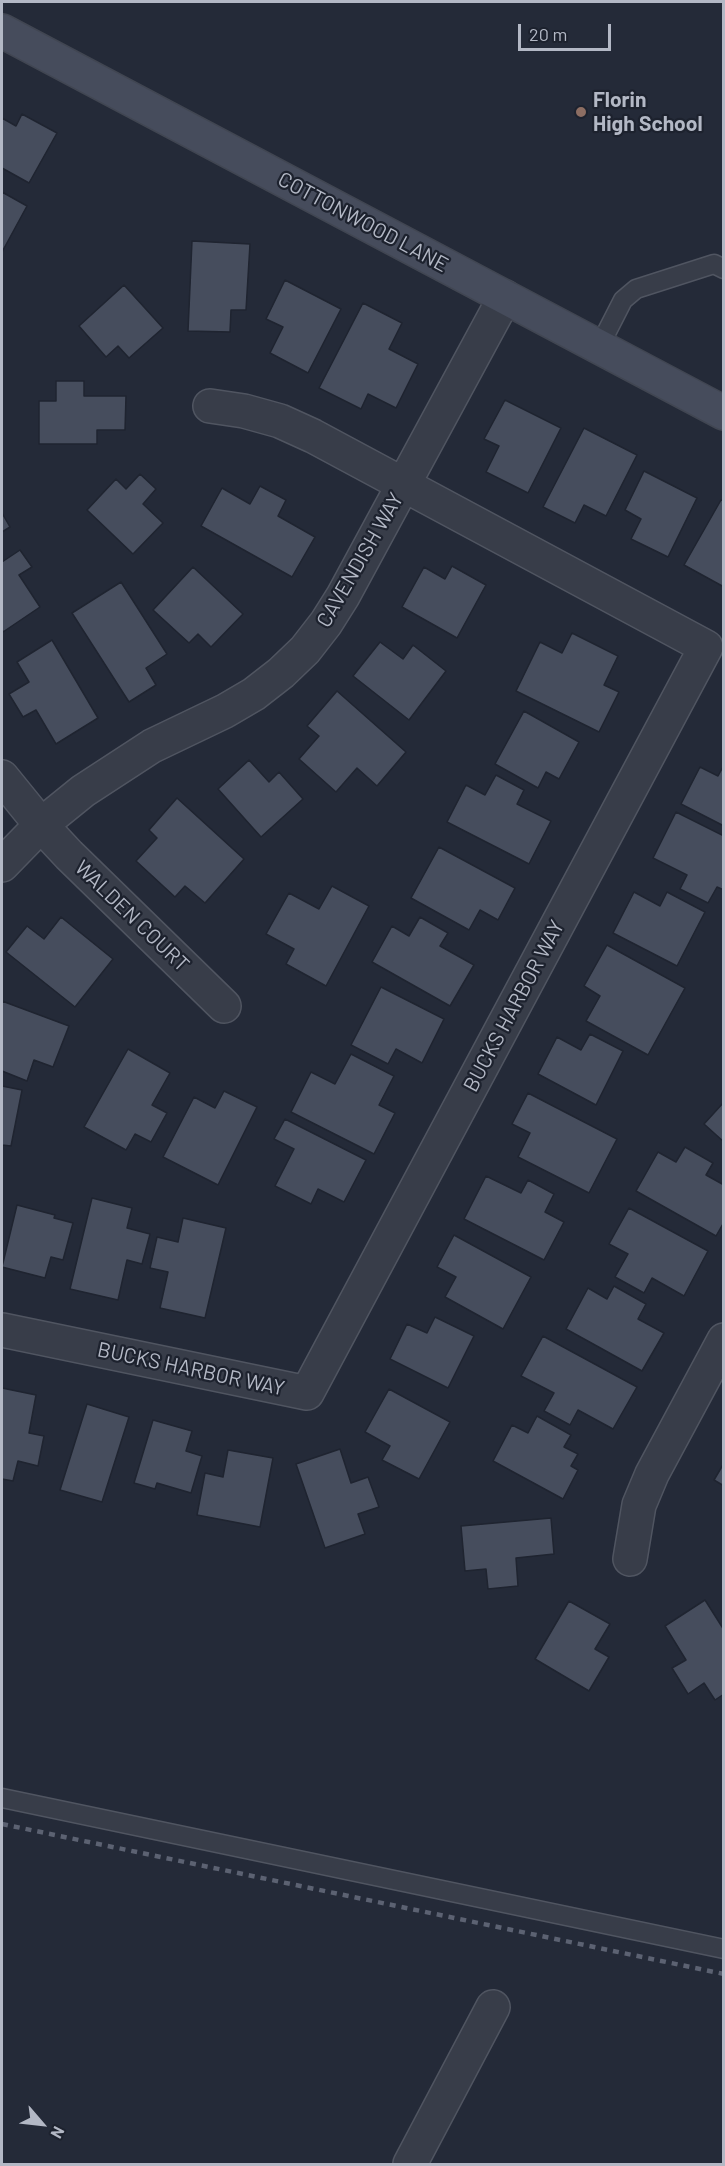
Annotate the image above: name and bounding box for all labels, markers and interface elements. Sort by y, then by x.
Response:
scale bar [521,12,614,50]
text: 20 m [529,23,567,45]
place label: Florin High School [593,87,703,137]
marker: Florin High School [574,105,588,119]
street label: COTTONWOOD LANE [274,166,452,278]
street label: CAVENDISH WAY [311,488,409,632]
street label: WALDEN COURT [69,855,195,977]
street label: BUCKS HARBOR WAY [458,916,570,1096]
street label: BUCKS HARBOR WAY [95,1337,287,1401]
north arrow [12,2094,72,2154]
text: N [47,2124,69,2142]

